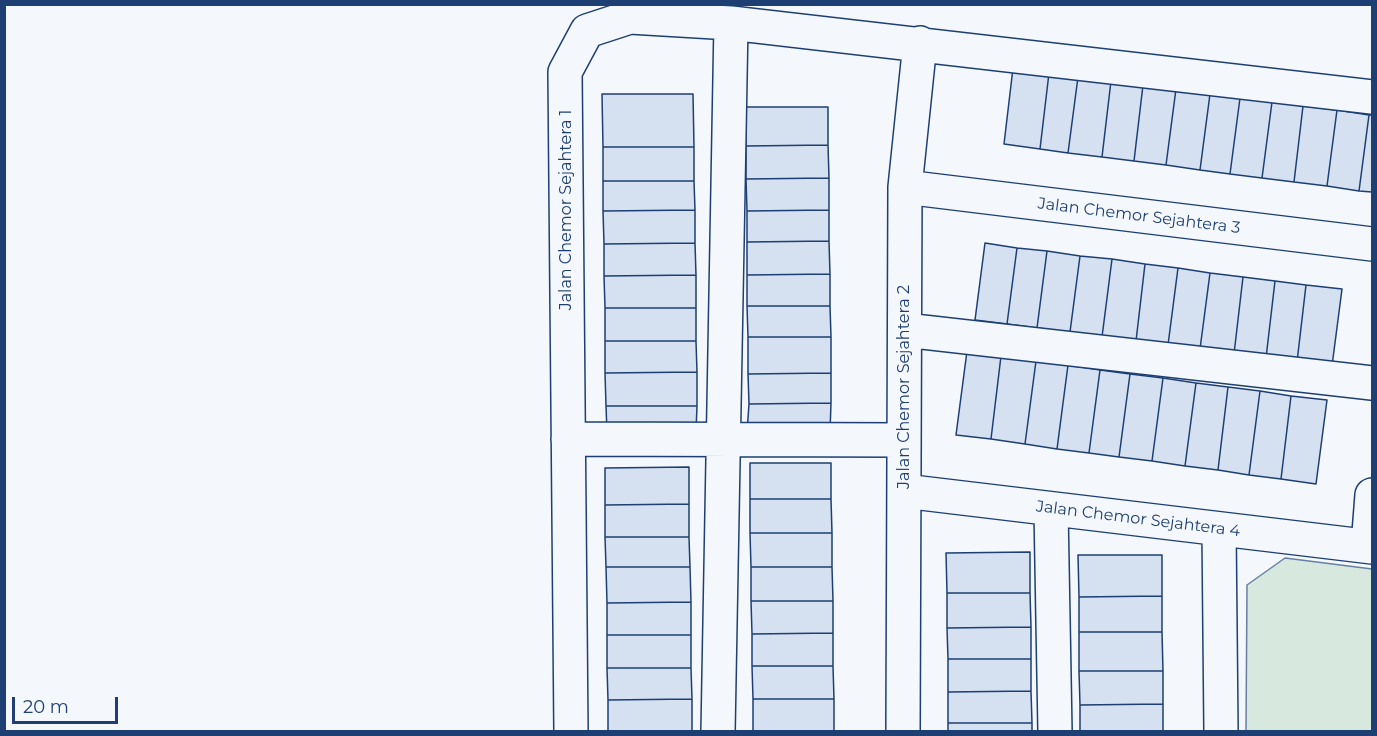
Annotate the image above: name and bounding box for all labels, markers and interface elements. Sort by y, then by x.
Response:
street label: Jalan Chemor Sejahtera 1 [556,110,576,310]
street label: Jalan Chemor Sejahtera 3 [1037,194,1241,238]
street label: Jalan Chemor Sejahtera 2 [894,285,914,489]
street label: Jalan Chemor Sejahtera 4 [1035,497,1241,541]
scale bar [15,685,122,723]
text: 20 m [23,696,69,718]

